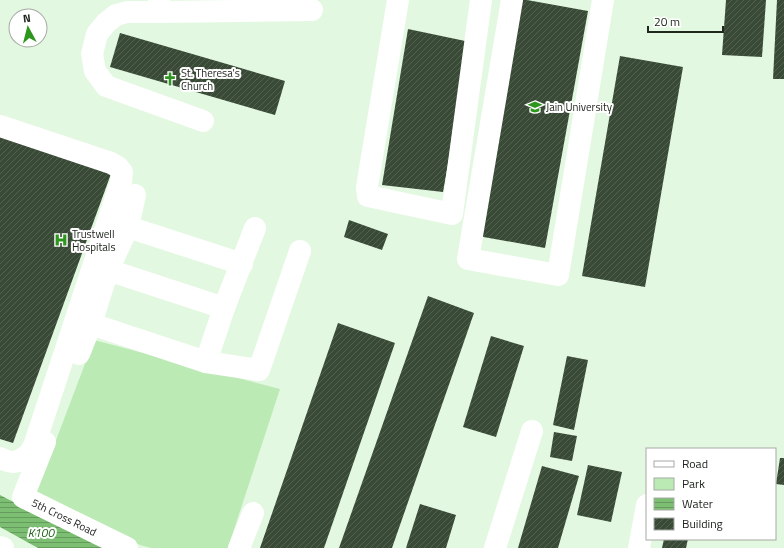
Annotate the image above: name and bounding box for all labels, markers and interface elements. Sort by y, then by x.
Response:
north arrow [8,8,48,48]
scale bar [648,8,723,34]
text: N [22,10,32,26]
text: 20 m [654,12,680,31]
place label: St. Theresa's Church [181,65,240,94]
church icon: St. Theresa's Church [162,71,178,87]
school or university icon: Jain University [527,99,543,115]
place label: Jain University [546,99,613,115]
place label: Trustwell Hospitals [72,226,116,255]
hospital icon: Trustwell Hospitals [53,232,69,248]
legend [646,448,776,540]
text: Road [682,454,708,473]
text: Park [682,474,705,493]
street label: 5th Cross Road [29,494,99,540]
text: Water [682,494,713,513]
text: Building [682,514,723,533]
water label: K100 [28,523,55,542]

